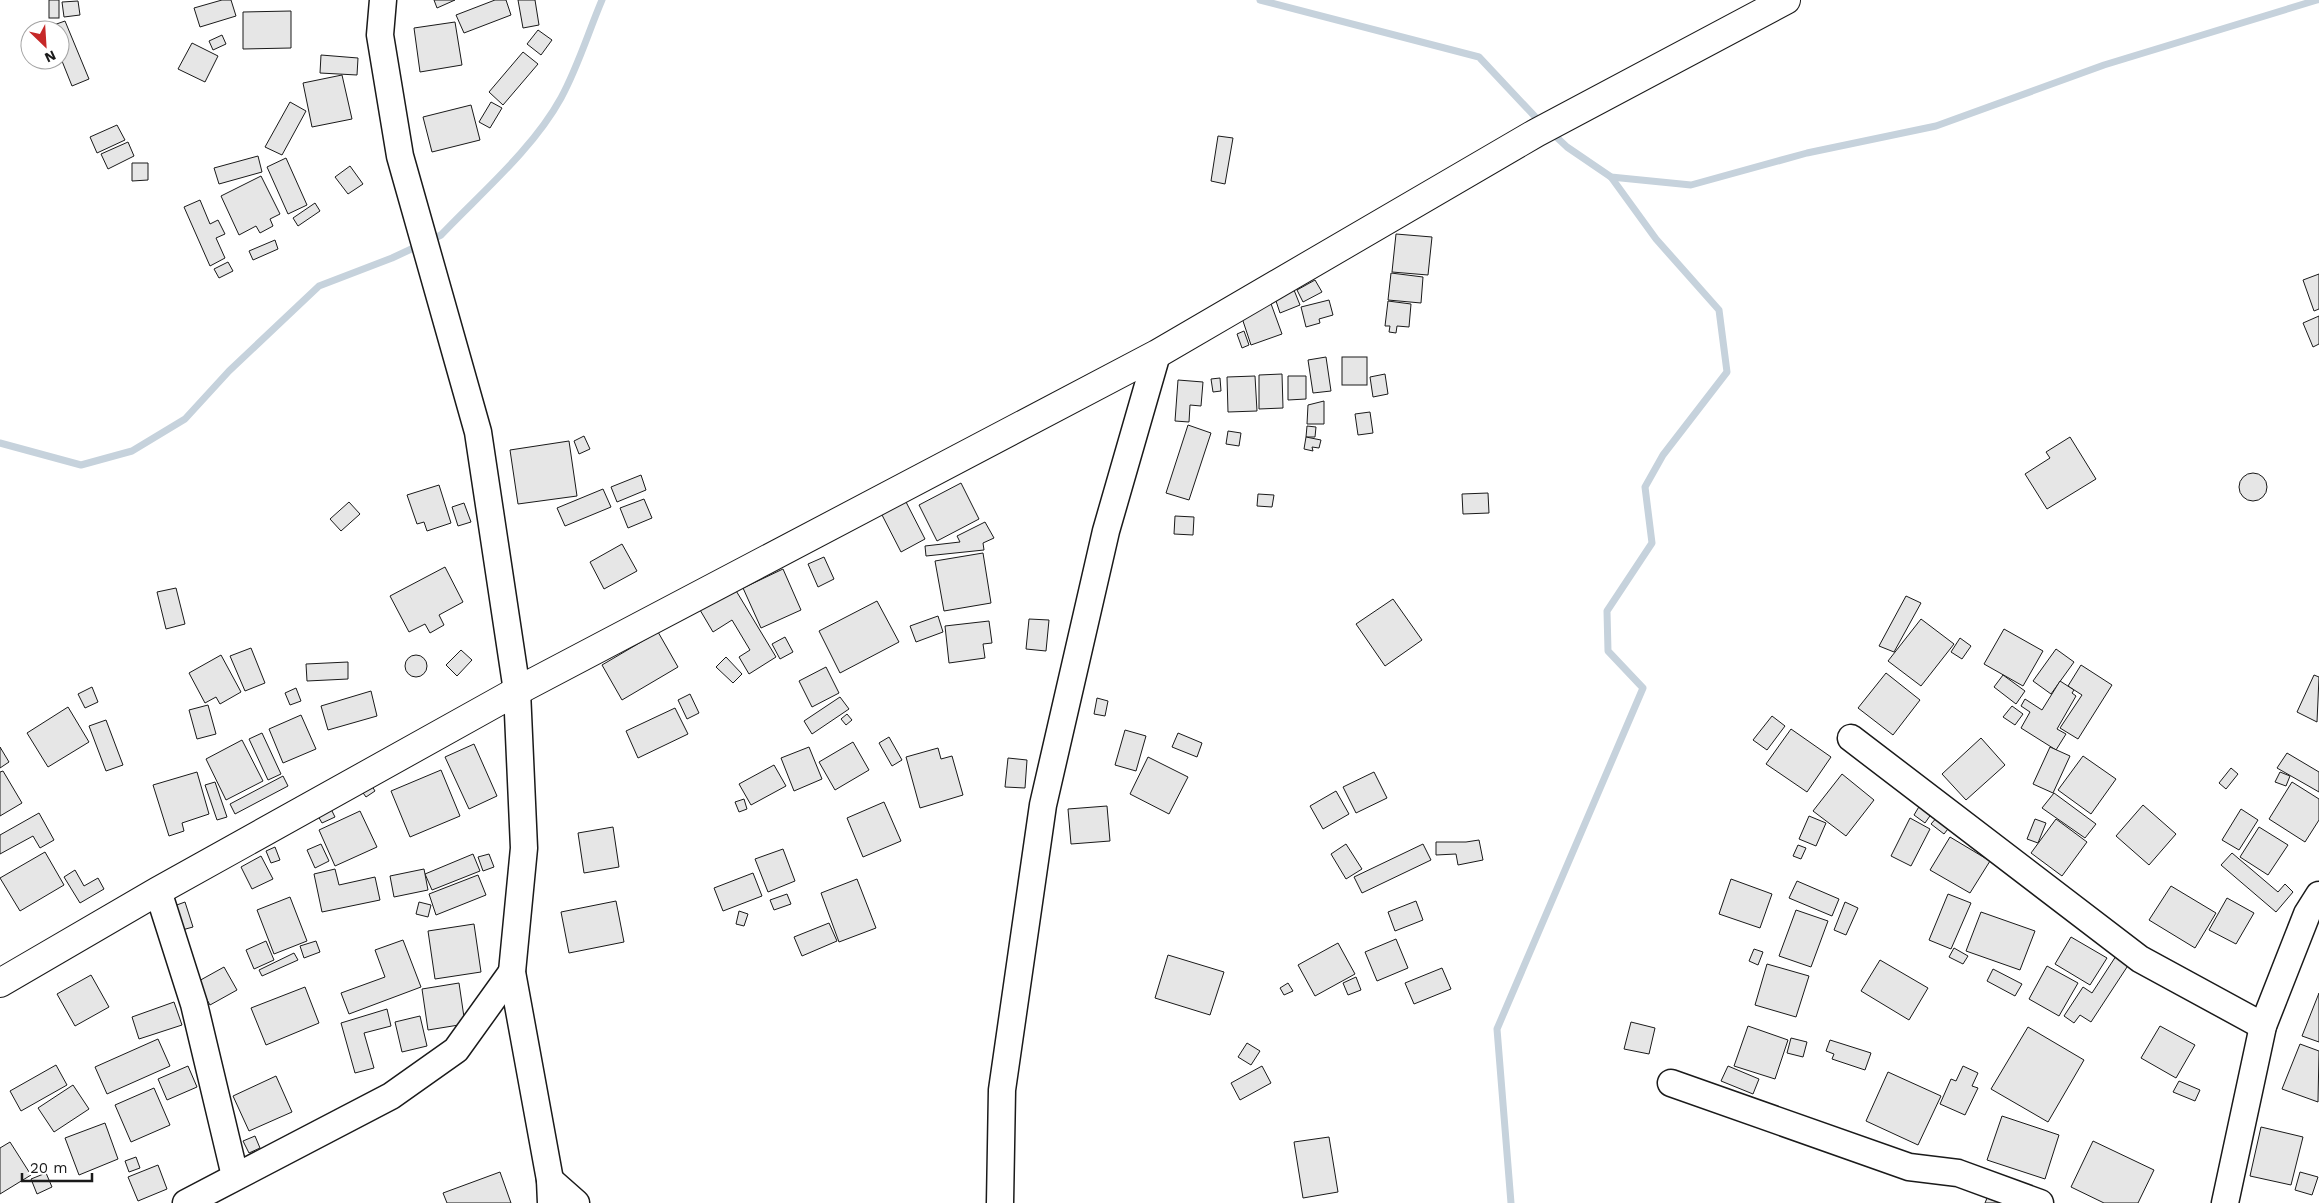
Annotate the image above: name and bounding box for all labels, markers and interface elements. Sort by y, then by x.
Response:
north arrow [20,20,70,70]
text: N [42,47,59,66]
scale bar [22,1150,92,1182]
text: 20 m [30,1159,68,1177]

